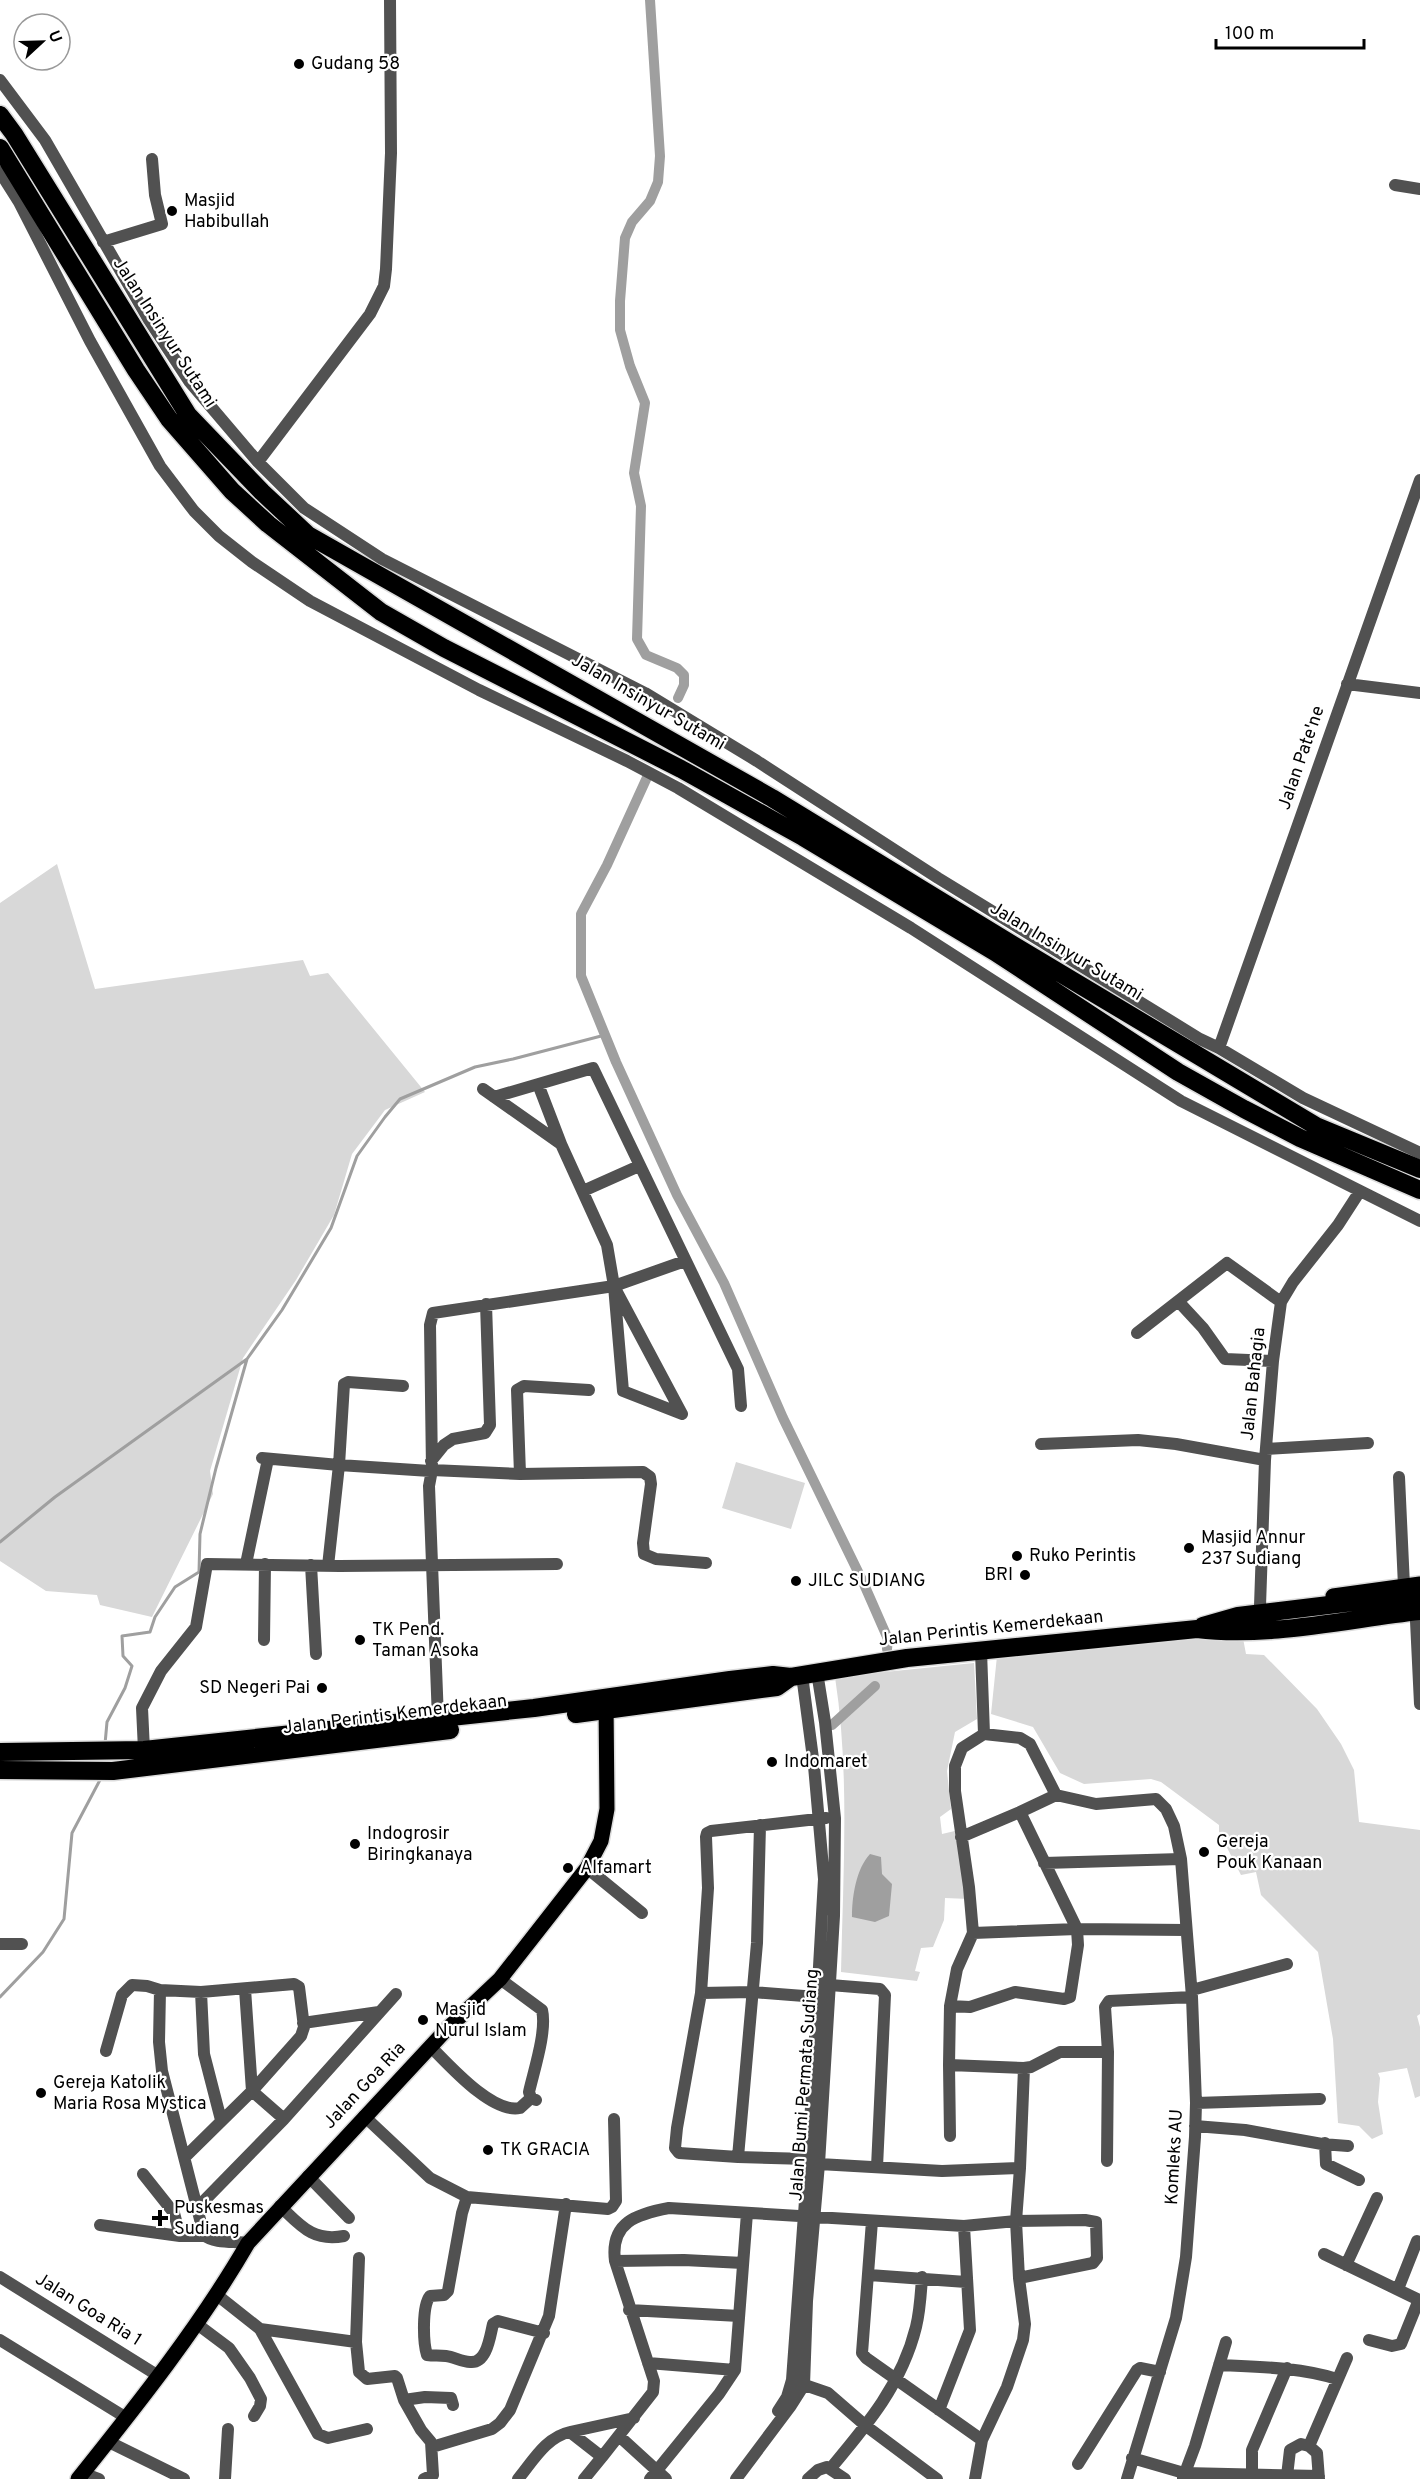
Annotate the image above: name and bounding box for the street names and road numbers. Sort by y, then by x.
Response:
street label: Jalan Insinyur Sutami [107,254,221,412]
street label: Jalan Insinyur Sutami [567,649,729,757]
street label: Jalan Pate'ne [1273,703,1331,813]
street label: Jalan Insinyur Sutami [985,897,1147,1007]
street label: Jalan Bahagia [1237,1326,1271,1442]
street label: Jalan Perintis Kemerdekaan [877,1606,1105,1652]
street label: Jalan Perintis Kemerdekaan [281,1690,509,1740]
street label: Jalan Bumi Permata Sudiang [785,1968,825,2202]
street label: Jalan Goa Ria [319,2038,411,2134]
street label: Komleks AU [1161,2108,1189,2206]
street label: Jalan Goa Ria 1 [30,2268,146,2352]

